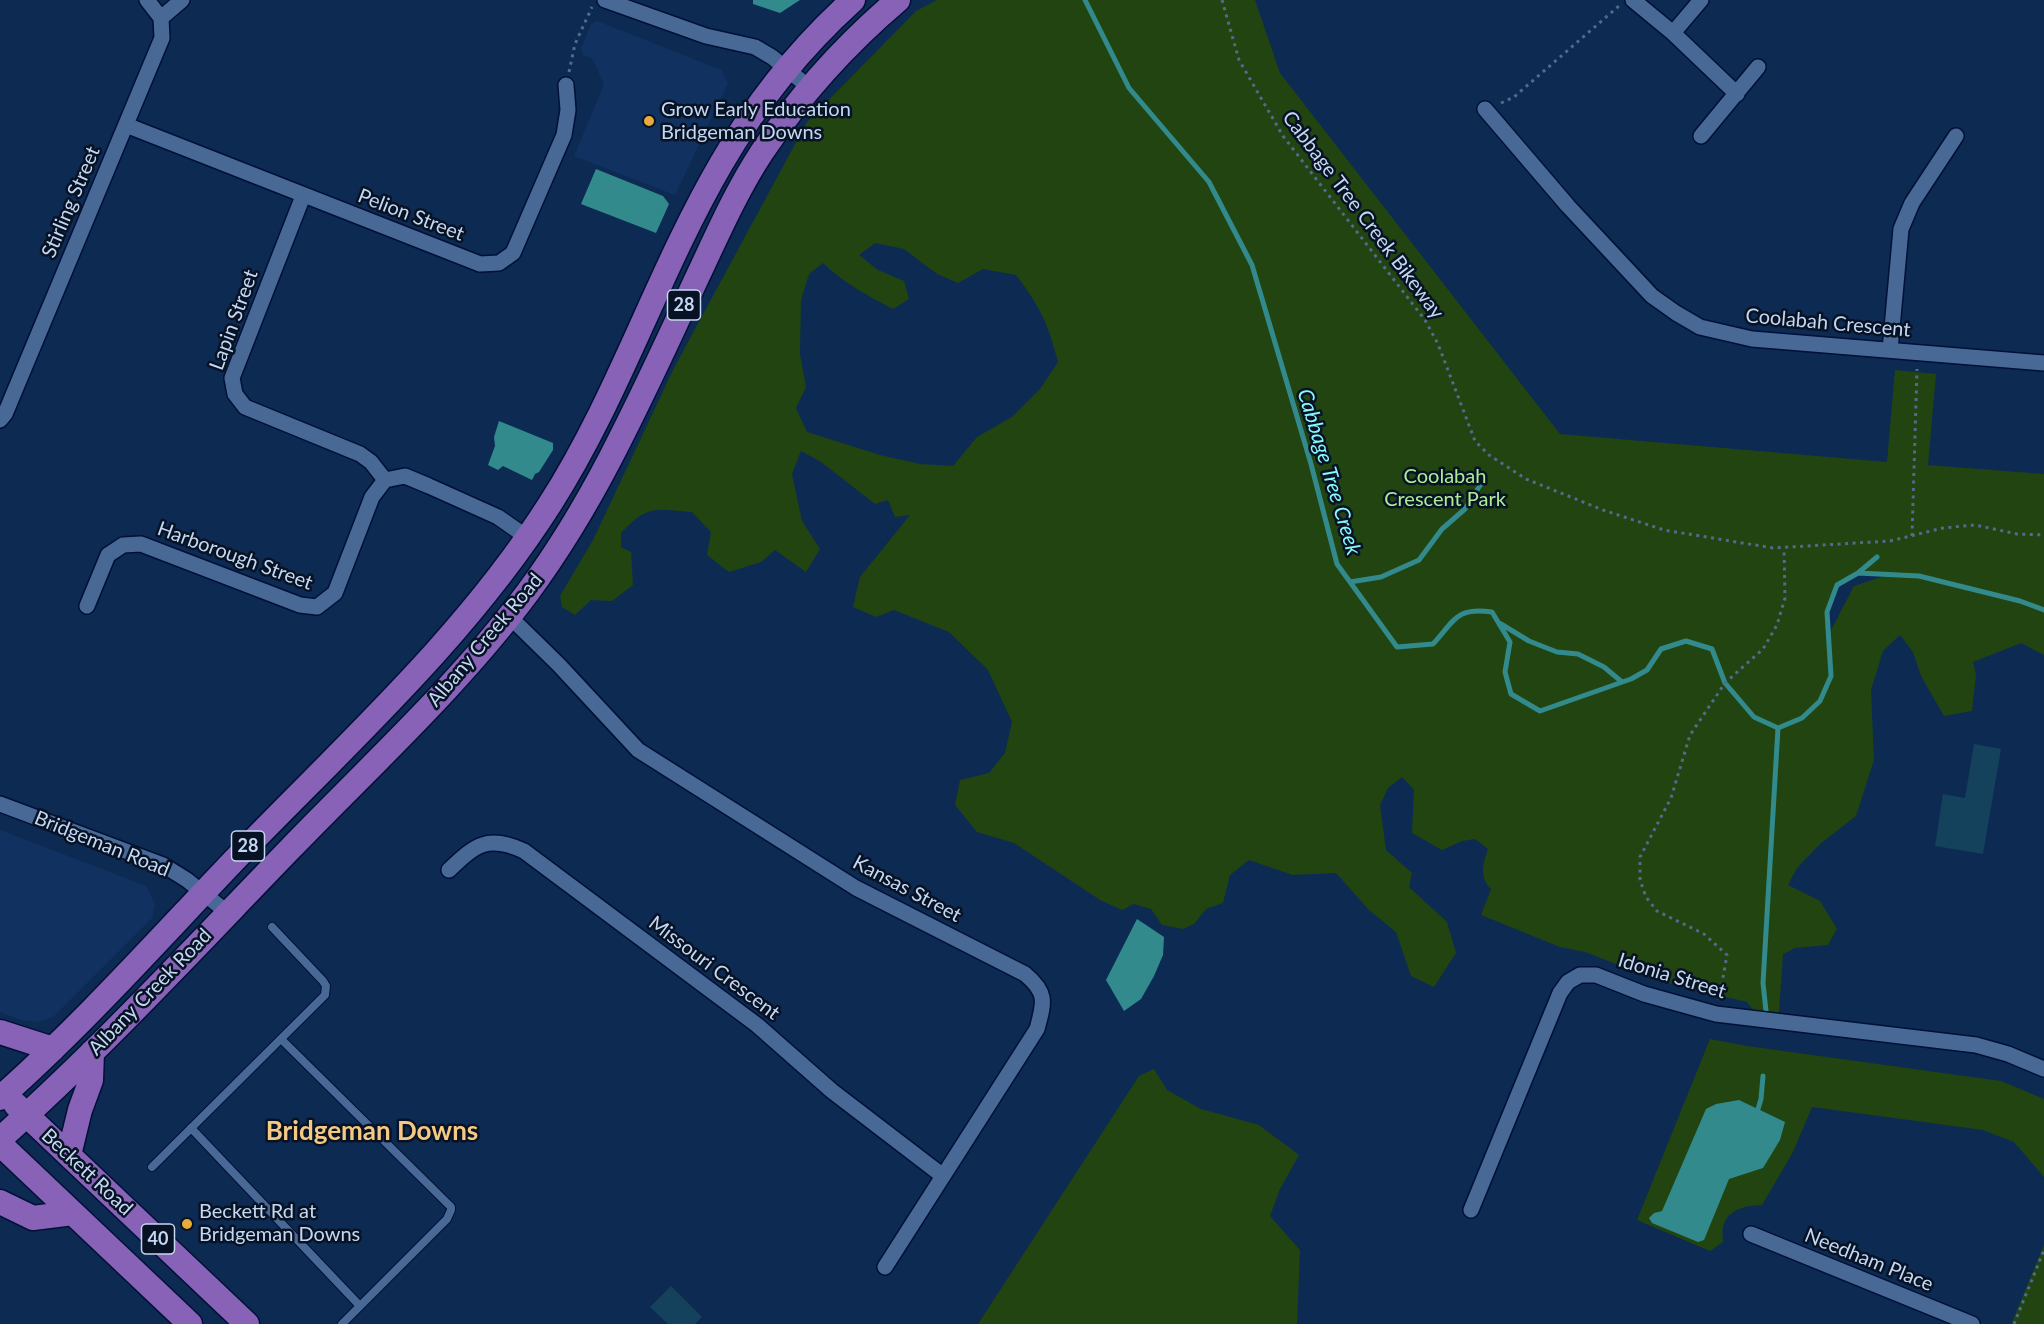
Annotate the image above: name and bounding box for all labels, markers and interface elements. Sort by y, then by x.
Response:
place label: Grow Early Education Bridgeman Downs [661,98,851,145]
street label: Cabbage Tree Creek Bikeway [1277,106,1449,324]
marker: Grow Early Education Bridgeman Downs [642,114,656,128]
street label: Stirling Street [37,143,105,261]
street label: Pelion Street [354,184,468,246]
street label: Lapin Street [205,266,263,374]
road number: 28 [668,290,700,320]
street label: Coolabah Crescent [1745,304,1911,342]
water label: Cabbage Tree Creek [1292,386,1366,558]
park label: Coolabah Crescent Park [1384,465,1506,512]
street label: Harborough Street [154,517,316,595]
street label: Albany Creek Road [422,568,548,712]
street label: Bridgeman Road [31,806,173,882]
road number: 28 [232,831,264,861]
street label: Kansas Street [849,850,965,928]
street label: Missouri Crescent [644,911,784,1025]
street label: Albany Creek Road [83,924,217,1060]
street label: Idonia Street [1615,948,1729,1004]
district label: Bridgeman Downs [266,1116,478,1148]
street label: Beckett Road [36,1124,138,1220]
place label: Beckett Rd at Bridgeman Downs [199,1200,360,1247]
marker: Beckett Rd at Bridgeman Downs [180,1217,194,1231]
street label: Needham Place [1801,1223,1937,1297]
road number: 40 [142,1224,174,1254]

